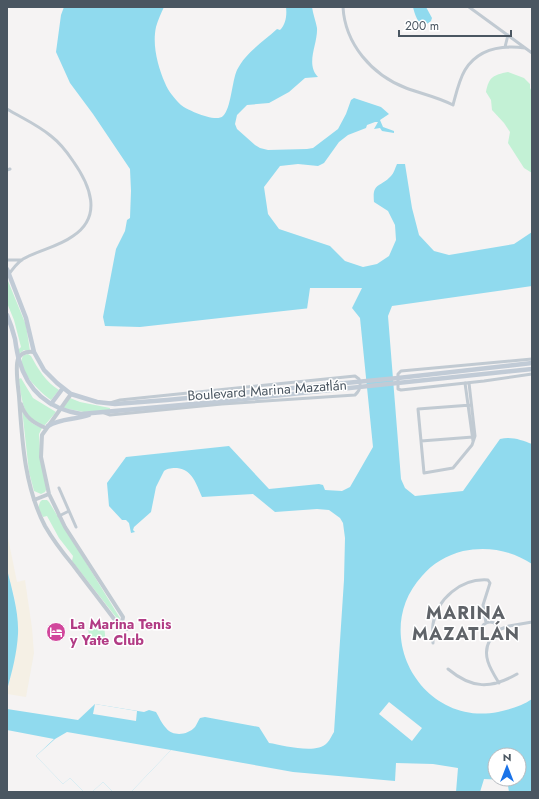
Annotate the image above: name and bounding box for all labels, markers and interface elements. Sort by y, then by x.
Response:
scale bar [399,12,511,38]
text: 200 m [405,17,439,35]
street label: Boulevard Marina Mazatlán [187,374,347,406]
district label: MARINA MAZATLÁN [412,600,520,647]
place label: La Marina Tenis y Yate Club [69,614,172,650]
hotel icon: La Marina Tenis y Yate Club [45,621,67,643]
north arrow [487,747,527,787]
text: N [503,749,511,765]

